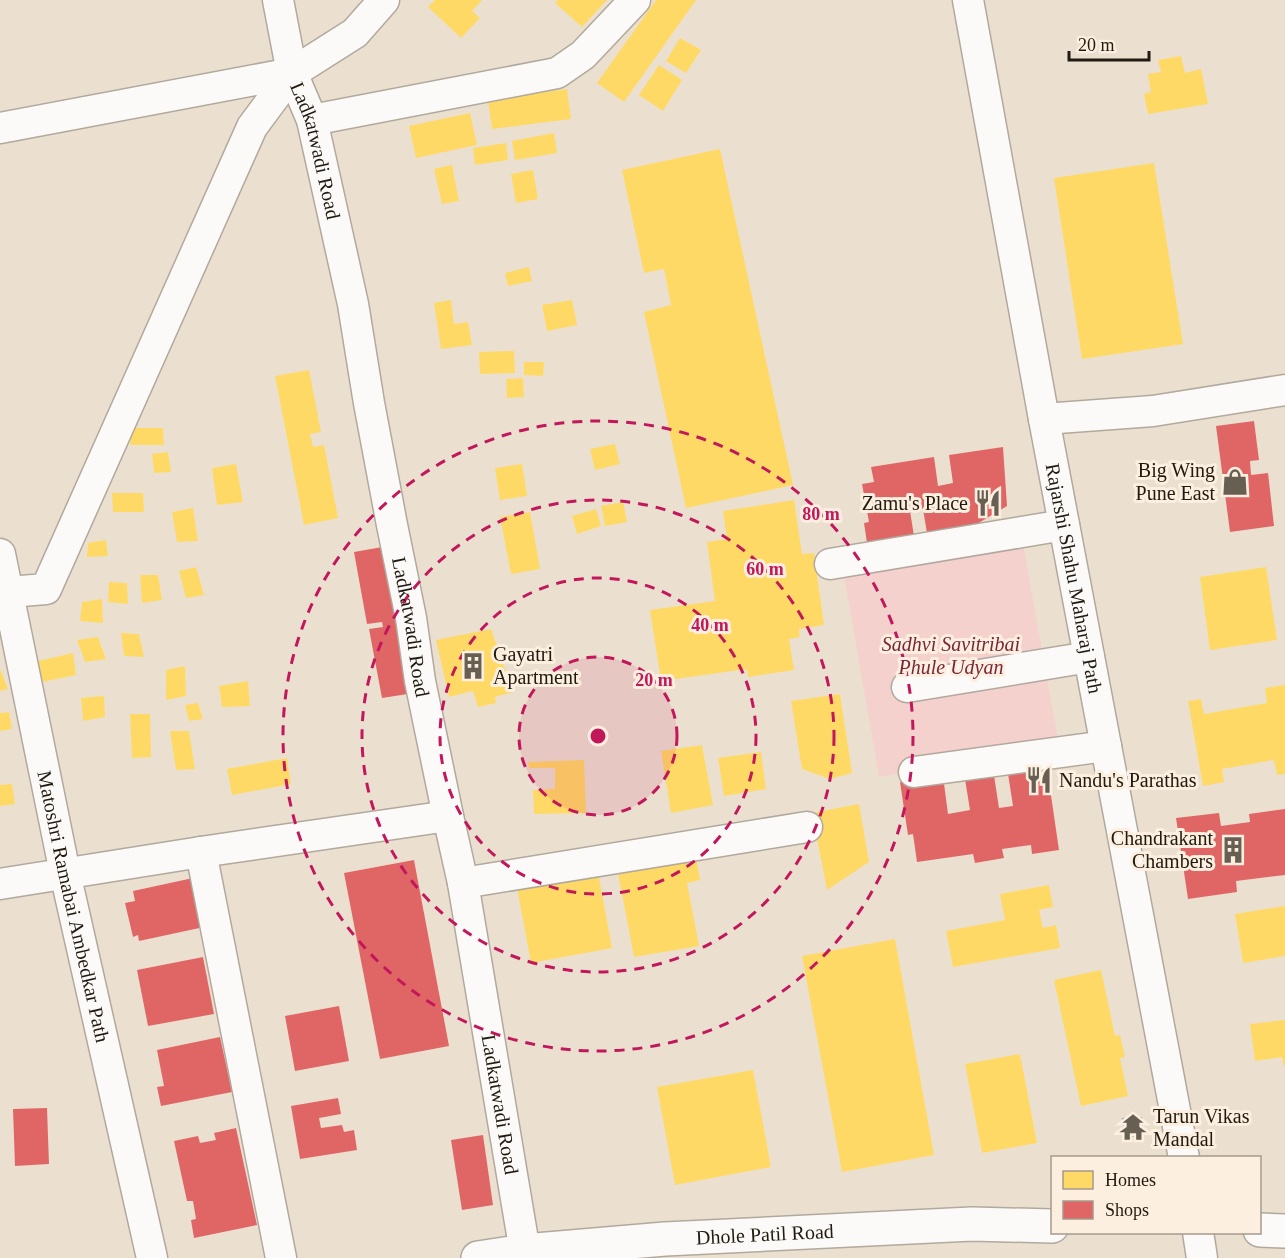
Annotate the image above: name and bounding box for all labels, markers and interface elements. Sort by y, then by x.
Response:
scale bar [1069,24,1148,62]
text: 20 m [1078,35,1115,55]
street label: Ladkatwadi Road [286,79,345,221]
place label: Big Wing Pune East [1136,459,1215,504]
street label: Rajarshi Shahu Maharaj Path [1042,461,1107,695]
shop icon: Big Wing Pune East [1220,467,1250,497]
restaurant icon: Zamu's Place [973,488,1003,518]
place label: Zamu's Place [862,492,968,514]
text: 80 m [802,504,840,524]
street label: Ladkatwadi Road [388,555,434,699]
text: 60 m [746,559,784,579]
text: 40 m [691,615,729,635]
park label: Sadhvi Savitribai Phule Udyan [882,633,1020,679]
place label: Gayatri Apartment [493,643,579,689]
building icon: Gayatri Apartment [458,651,488,681]
text: 20 m [635,670,673,690]
centre of rings [588,726,608,746]
restaurant icon: Nandu's Parathas [1024,765,1054,795]
street label: Matoshri Ramabai Ambedkar Path [33,769,114,1044]
place label: Nandu's Parathas [1059,769,1197,791]
place label: Chandrakant Chambers [1111,827,1213,872]
building icon: Chandrakant Chambers [1218,835,1248,865]
street label: Ladkatwadi Road [478,1033,523,1176]
place label: Tarun Vikas Mandal [1153,1105,1250,1150]
temple icon: Tarun Vikas Mandal [1118,1112,1148,1142]
legend [1051,1156,1261,1234]
text: Homes [1105,1170,1156,1190]
text: Shops [1105,1200,1149,1220]
street label: Dhole Patil Road [695,1220,834,1248]

